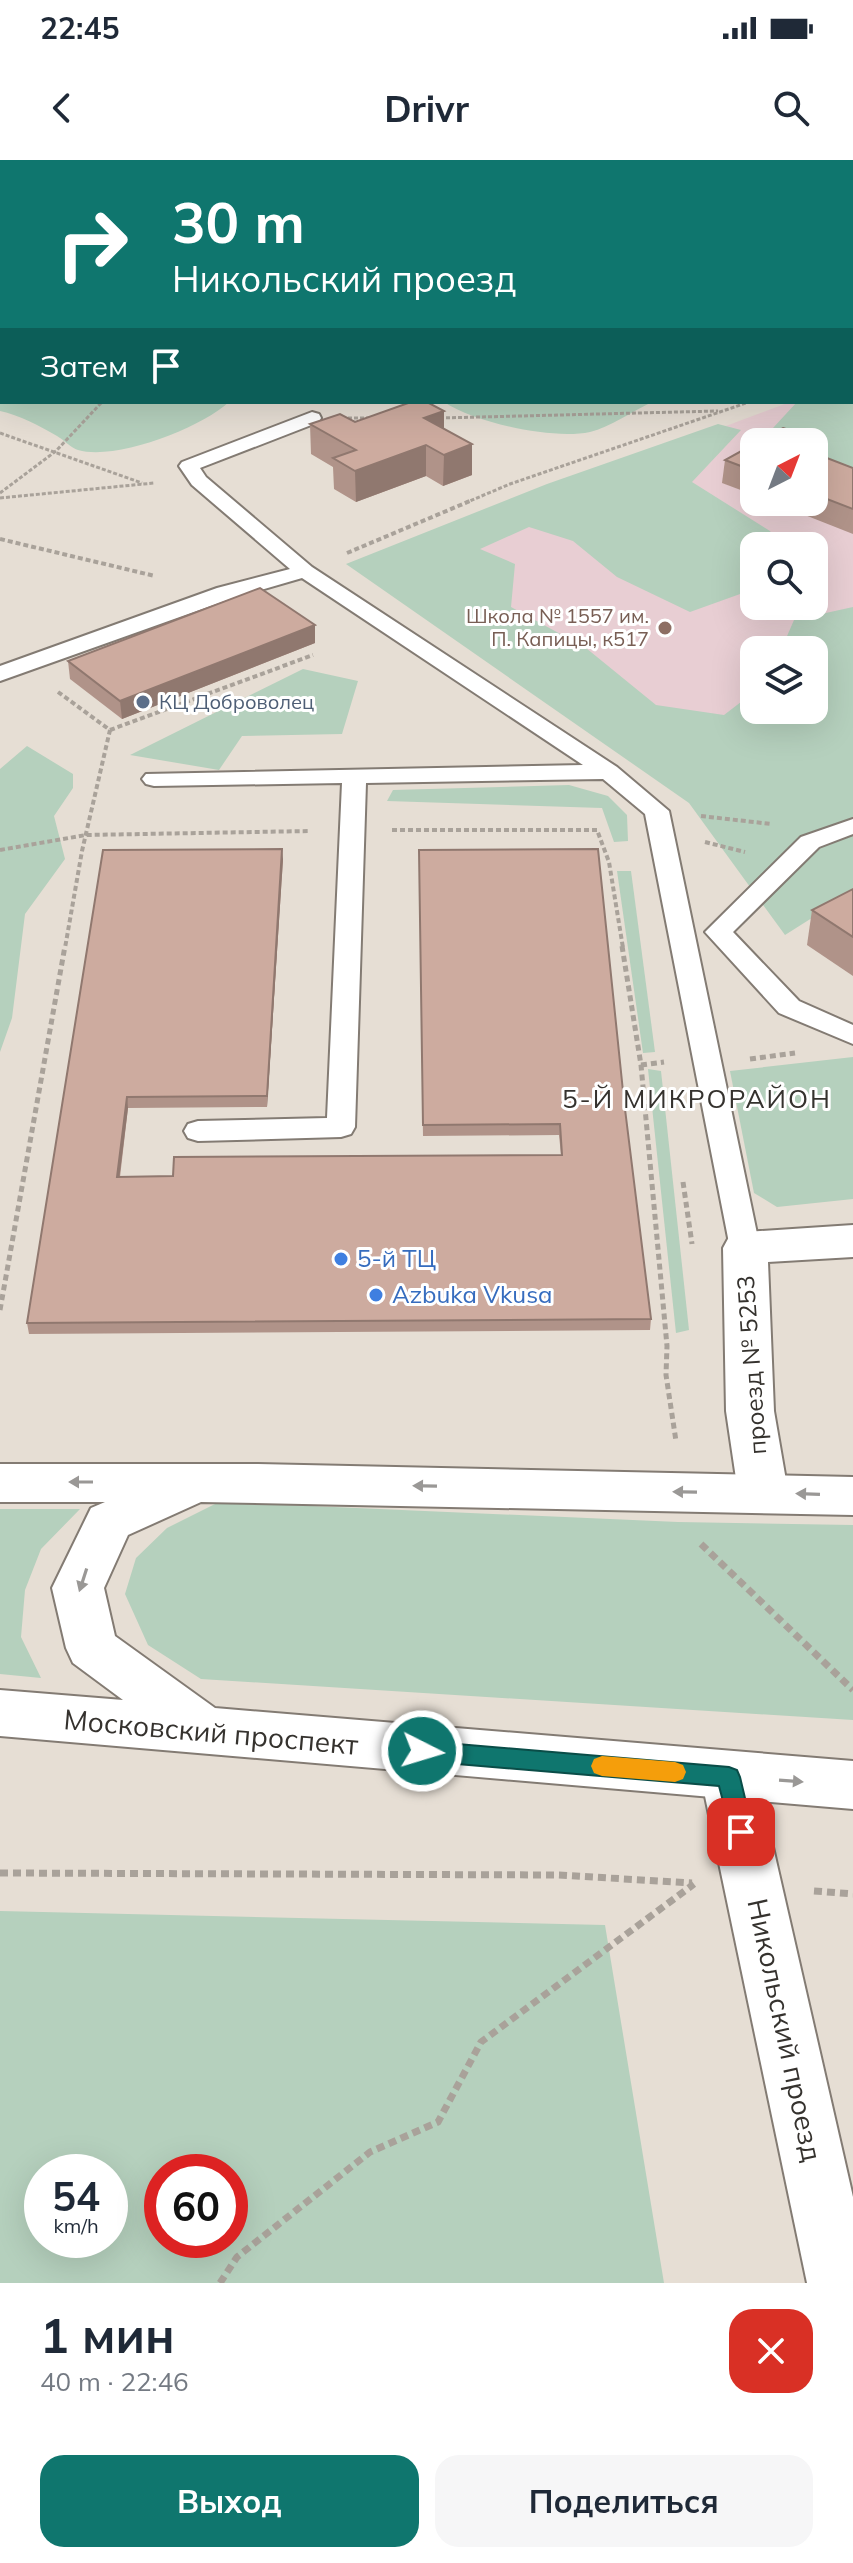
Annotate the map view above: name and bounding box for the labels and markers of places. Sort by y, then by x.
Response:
place label: Школа № 1557 им. П. Капицы, к517 [466,603,649,651]
marker: Школа № 1557 им. П. Капицы, к517 [656,619,674,637]
place label: КЦ Доброволец [159,689,314,714]
marker: КЦ Доброволец [134,693,152,711]
place label: 5-й ТЦ [357,1243,436,1273]
marker: 5-й ТЦ [332,1250,350,1268]
place label: Azbuka Vkusa [392,1279,553,1309]
marker: Azbuka Vkusa [367,1286,385,1304]
pin [707,1798,775,1866]

